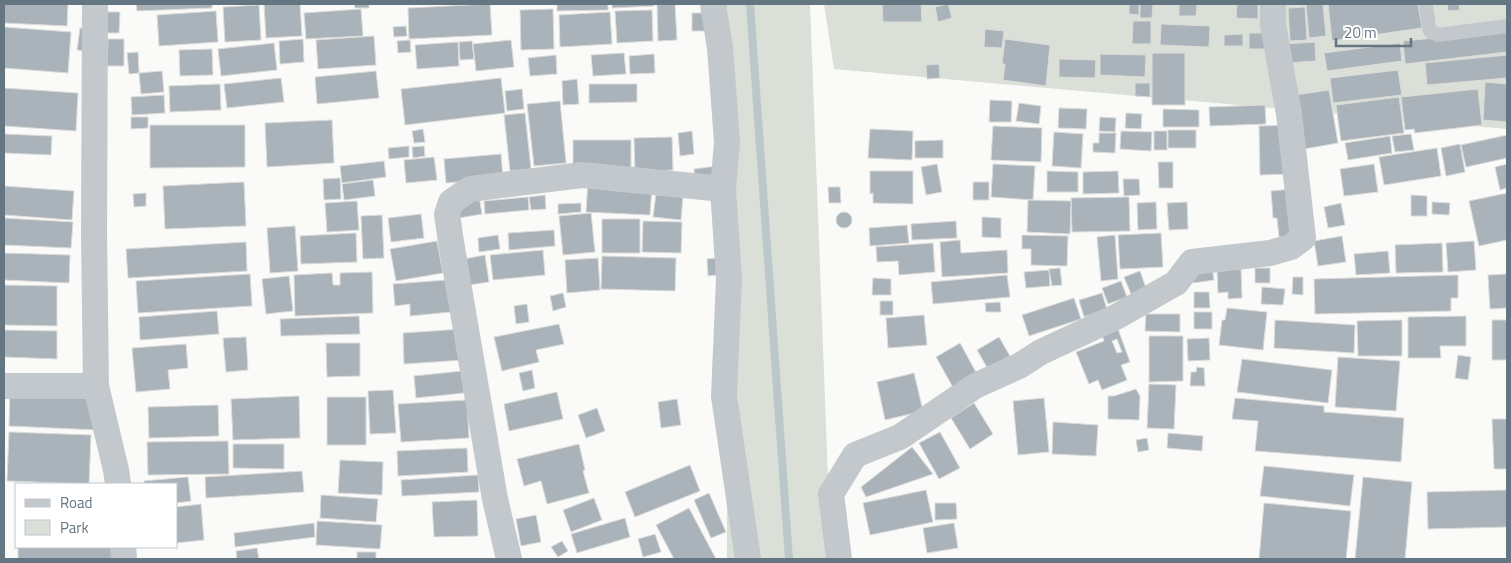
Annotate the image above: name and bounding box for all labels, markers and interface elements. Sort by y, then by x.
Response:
scale bar [1336,15,1411,47]
text: 20 m [1344,21,1377,44]
legend [15,483,178,548]
text: Road [60,491,92,514]
text: Park [60,516,89,539]

